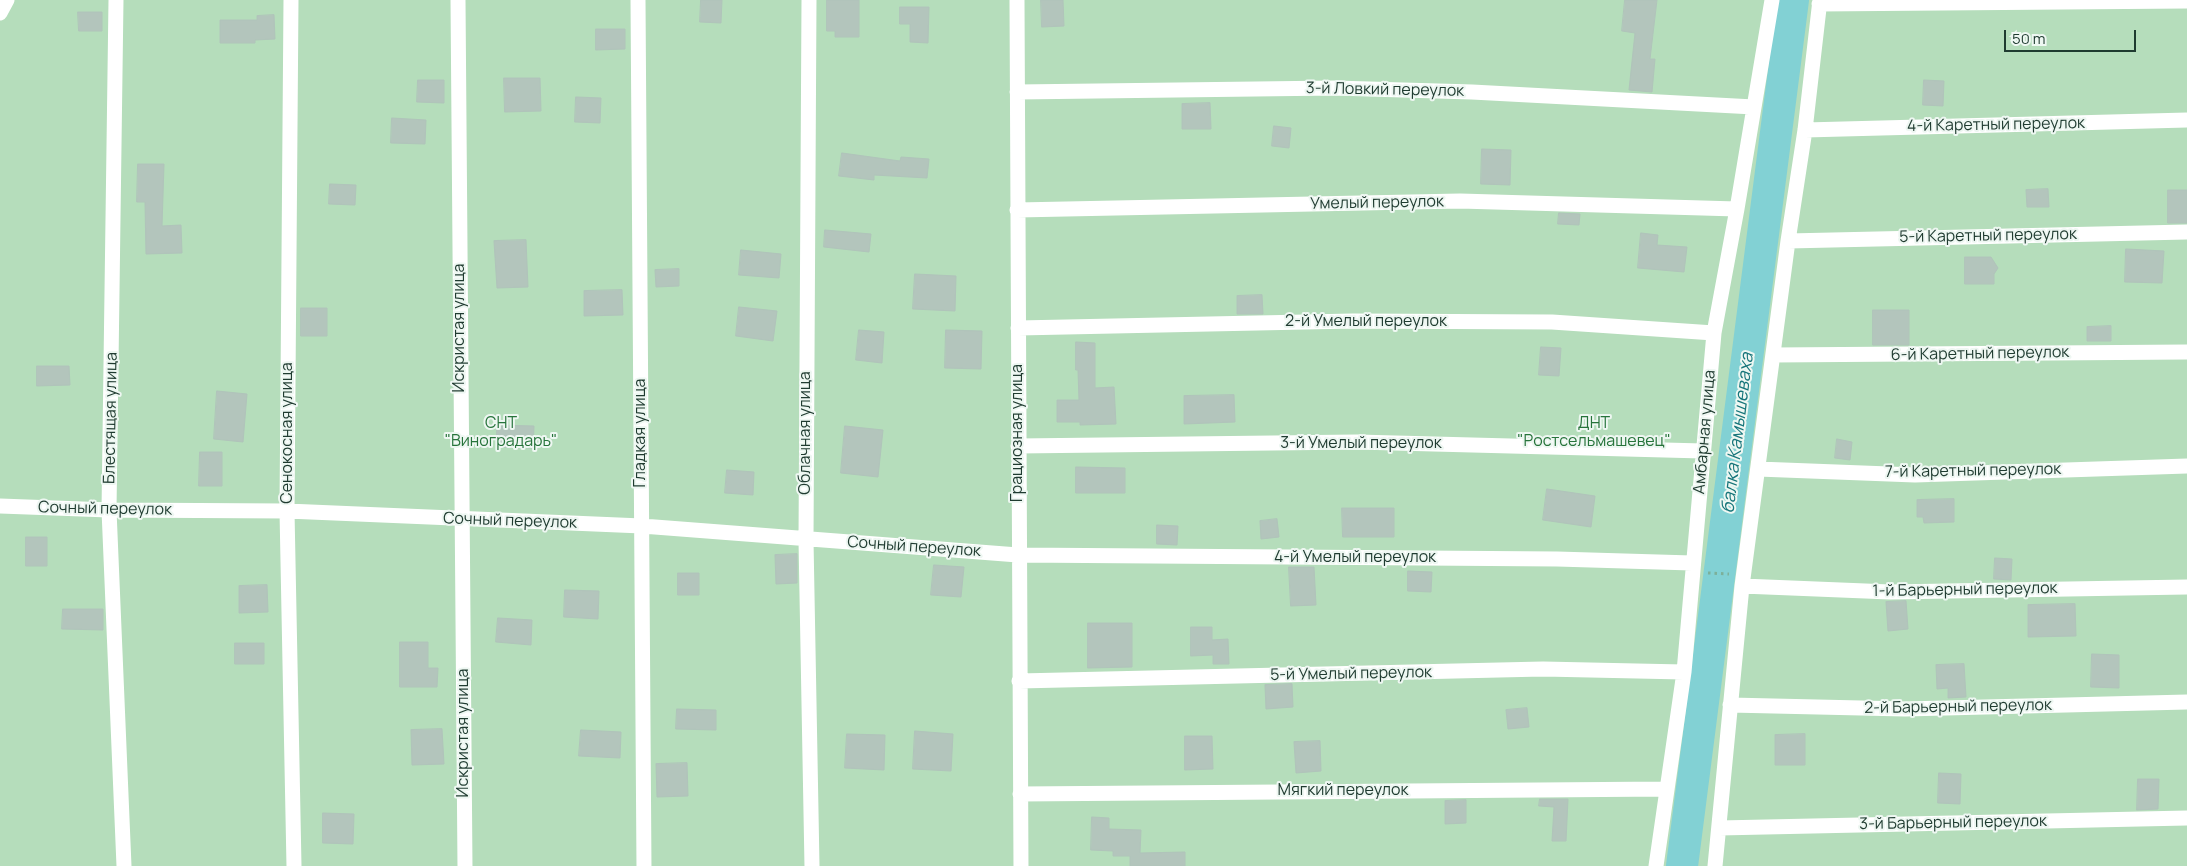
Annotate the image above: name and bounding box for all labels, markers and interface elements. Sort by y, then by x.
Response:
scale bar [2007,20,2140,52]
text: 50 m [2012,28,2046,49]
street label: 3-й Ловкий переулок [1306,79,1464,101]
street label: 4-й Каретный переулок [1907,114,2085,136]
street label: Умелый переулок [1310,192,1444,214]
street label: 5-й Каретный переулок [1899,225,2077,247]
street label: Искристая улица [450,264,470,392]
street label: 2-й Умелый переулок [1285,312,1447,332]
street label: 6-й Каретный переулок [1891,343,2069,365]
street label: Блестящая улица [100,352,122,484]
water label: балка Камышеваха [1717,352,1759,514]
street label: Сенокосная улица [278,362,298,504]
street label: Грациозная улица [1008,364,1028,502]
street label: Амбарная улица [1690,369,1720,495]
street label: Облачная улица [796,371,816,495]
street label: Гладкая улица [631,379,651,487]
park label: СНТ "Виноградарь" [445,414,557,452]
park label: ДНТ "Ростсельмашевец" [1517,414,1671,452]
street label: 3-й Умелый переулок [1280,434,1442,454]
street label: 7-й Каретный переулок [1885,460,2061,482]
street label: Сочный переулок [38,498,172,520]
street label: Сочный переулок [443,509,577,533]
street label: Сочный переулок [847,533,981,561]
street label: 4-й Умелый переулок [1274,548,1436,568]
street label: 1-й Барьерный переулок [1872,579,2058,601]
street label: 5-й Умелый переулок [1270,663,1432,685]
street label: Искристая улица [454,669,474,797]
street label: 2-й Барьерный переулок [1864,696,2052,718]
street label: Мягкий переулок [1278,781,1408,801]
street label: 3-й Барьерный переулок [1859,812,2047,834]

